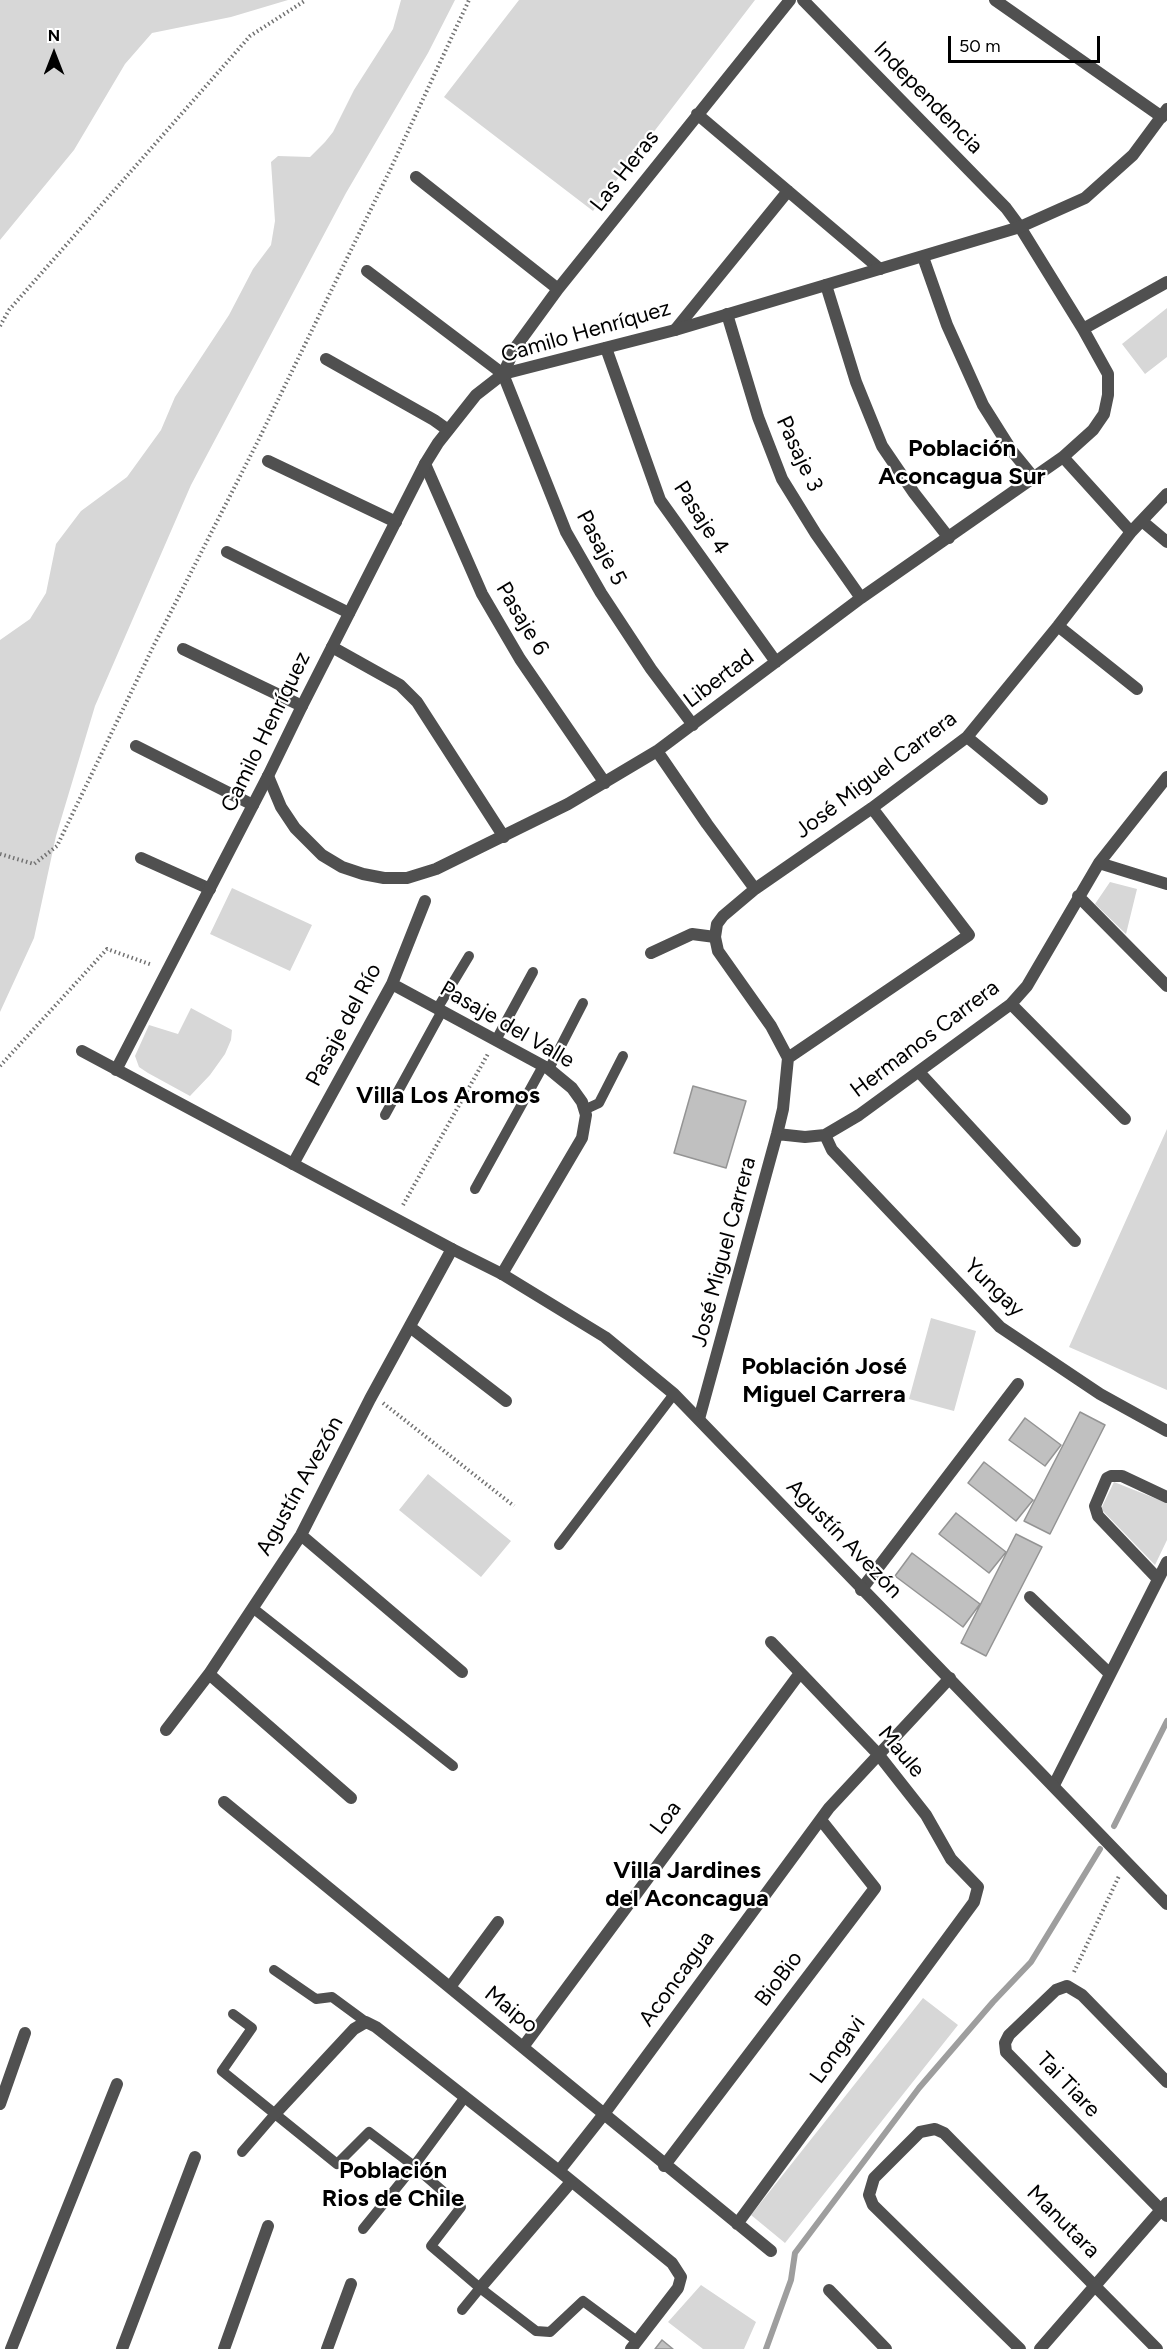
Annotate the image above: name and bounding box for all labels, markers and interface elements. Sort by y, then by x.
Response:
north arrow [24,24,84,84]
scale bar [951,24,1102,62]
text: N [48,26,60,45]
text: 50 m [959,35,1001,57]
street label: Independencia [868,36,988,160]
street label: Las Heras [585,125,665,217]
street label: Camilo Henríquez [498,295,674,369]
street label: Pasaje 3 [770,412,828,496]
district label: Población Aconcagua Sur [878,435,1046,491]
street label: Pasaje 4 [668,476,734,560]
street label: Pasaje 5 [570,506,632,590]
street label: Pasaje 6 [490,577,554,661]
street label: Libertad [679,644,759,714]
street label: Camilo Henríquez [216,648,316,816]
street label: José Miguel Carrera [790,706,962,844]
street label: Pasaje del Río [301,959,387,1091]
street label: Hermanos Carrera [845,975,1005,1103]
street label: Pasaje del Valle [435,976,579,1074]
district label: Villa Los Aromos [356,1082,540,1110]
street label: José Miguel Carrera [686,1154,762,1350]
street label: Yungay [959,1253,1029,1323]
district label: Población José Miguel Carrera [741,1353,907,1409]
street label: Agustín Avezón [251,1412,349,1560]
street label: Agustín Avezón [781,1474,907,1604]
street label: Maule [872,1721,930,1783]
street label: Loa [645,1796,687,1840]
district label: Villa Jardines del Aconcagua [605,1857,769,1913]
street label: Aconcagua [634,1926,720,2032]
street label: BioBio [750,1946,808,2012]
street label: Maipo [479,1981,543,2039]
street label: Longavi [805,2011,871,2089]
street label: Tai Tiare [1031,2047,1105,2123]
district label: Población Rios de Chile [322,2157,464,2213]
street label: Manutara [1021,2180,1105,2264]

